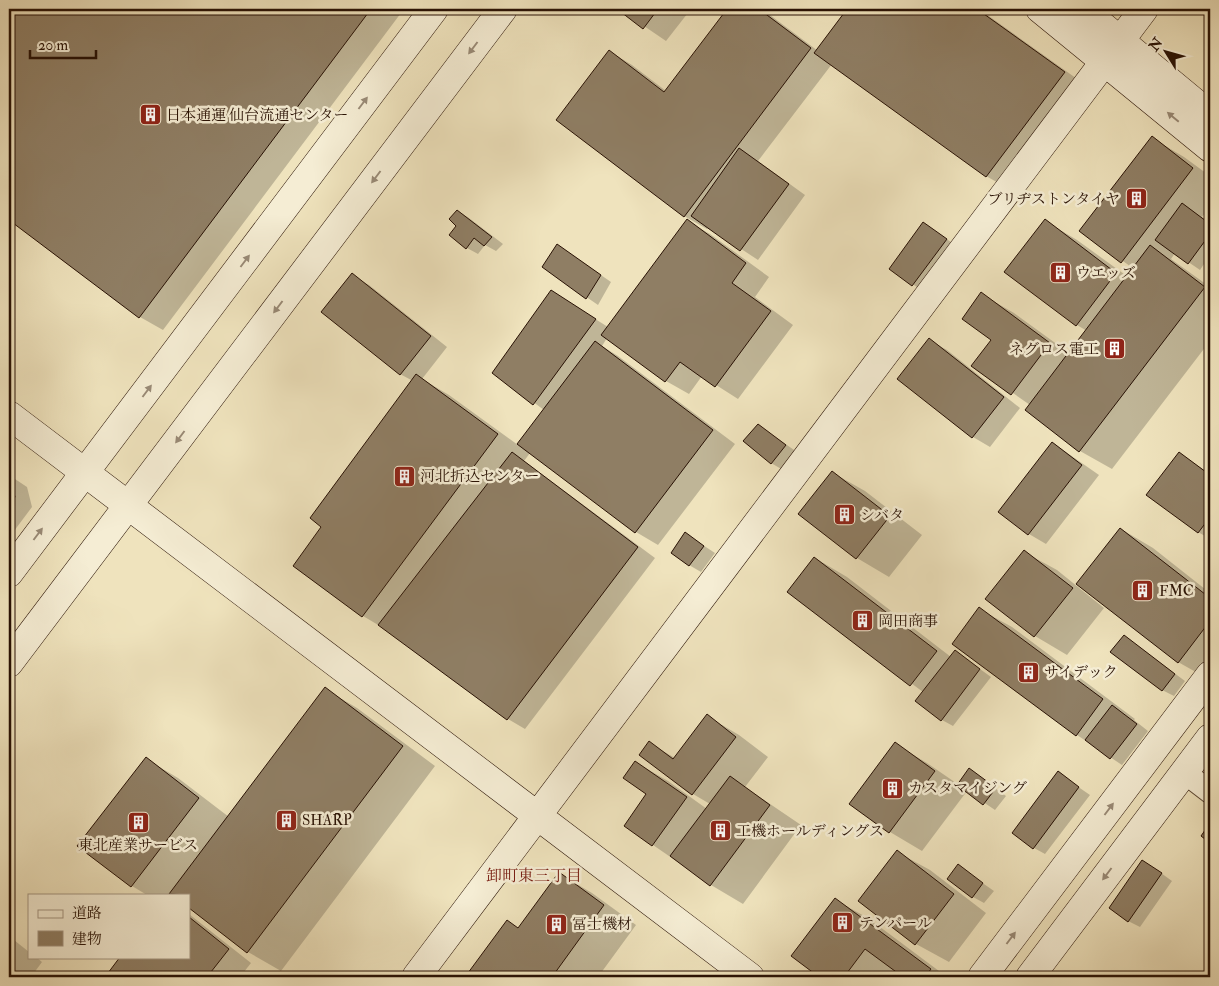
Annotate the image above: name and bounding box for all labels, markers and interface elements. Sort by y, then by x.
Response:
scale bar [30,28,96,60]
north arrow [1142,28,1192,78]
text: N [1145,34,1167,55]
text: 20 m [38,36,68,55]
one-way arrow [468,41,479,54]
one-way arrow [358,96,368,110]
building icon: 日本通運 仙台流通センター [138,103,162,127]
place label: 日本通運 仙台流通センター [166,106,349,125]
one-way arrow [1167,112,1180,123]
one-way arrow [370,170,381,183]
building icon: ブリヂストンタイヤ [1124,187,1148,211]
place label: ブリヂストンタイヤ [987,190,1120,209]
one-way arrow [239,255,250,268]
building icon: ウエッズ [1048,261,1072,285]
place label: ウエッズ [1076,264,1136,283]
one-way arrow [273,300,283,314]
building icon: ネグロス電工 [1103,337,1127,361]
place label: ネグロス電工 [1009,340,1099,359]
one-way arrow [142,384,152,398]
one-way arrow [175,430,185,444]
building icon: 河北折込センター [392,464,416,488]
place label: 河北折込センター [420,467,539,486]
building icon: シバタ [832,503,856,527]
place label: シバタ [860,506,904,525]
one-way arrow [33,527,43,541]
building icon: FMC [1131,579,1155,603]
place label: FMC [1159,582,1194,601]
building icon: 岡田商事 [850,609,874,633]
place label: 岡田商事 [878,612,938,631]
building icon: サイデック [1016,660,1040,684]
place label: サイデック [1044,663,1118,682]
building icon: カスタマイジング [880,776,904,800]
place label: カスタマイジング [908,779,1027,798]
one-way arrow [1104,802,1114,816]
building icon: SHARP [274,808,298,832]
building icon: 東北産業サービス [126,810,150,834]
place label: SHARP [302,811,352,830]
building icon: 工機ホールディングス [708,819,732,843]
place label: 工機ホールディングス [736,822,884,841]
place label: 東北産業サービス [78,836,198,855]
district label: 卸町東三丁目 [486,866,582,886]
one-way arrow [1102,867,1112,881]
legend [28,894,190,958]
text: 道路 [72,904,102,923]
building icon: テンパール [831,911,855,935]
building icon: 冨士機材 [544,912,568,936]
place label: テンパール [859,914,932,933]
place label: 冨士機材 [572,915,632,934]
text: 建物 [72,930,102,949]
one-way arrow [1006,931,1016,945]

